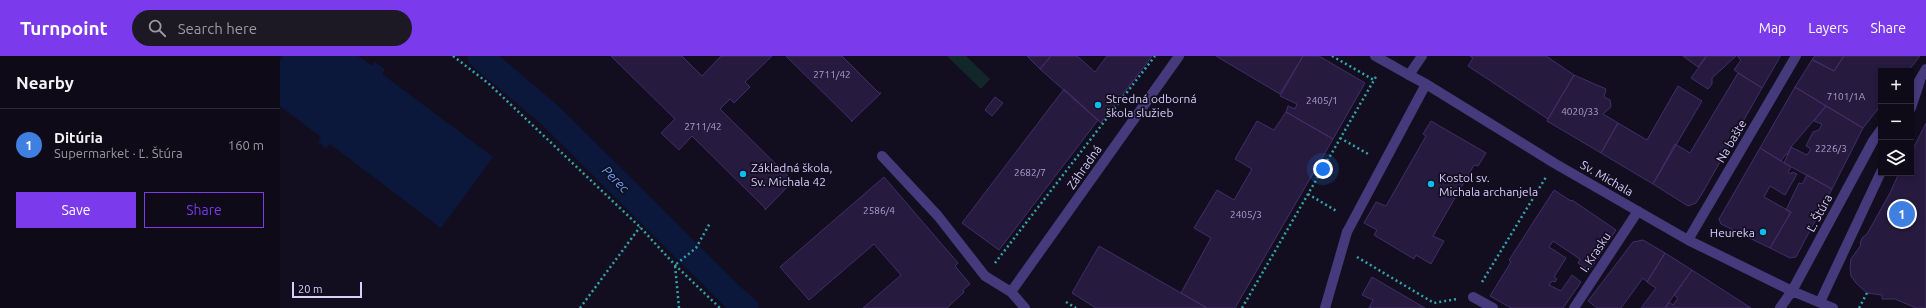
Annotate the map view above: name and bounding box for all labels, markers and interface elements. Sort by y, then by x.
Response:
search box [132,10,412,46]
text: Turnpoint [20,17,108,39]
icon: search [146,17,168,39]
text: Search here [178,20,257,37]
text: Map [1759,20,1786,36]
text: Layers [1808,20,1848,36]
text: Share [1870,20,1906,36]
map controls [1878,68,1914,176]
button: + [1878,68,1914,104]
house number: 2711/42 [813,69,851,80]
text: Nearby [16,73,74,92]
house number: 7101/1A [1827,91,1866,102]
place label: Stredná odborná škola služieb [1106,92,1197,119]
house number: 2405/1 [1306,95,1338,106]
marker: Stredná odborná škola služieb [1093,100,1103,110]
button: − [1878,104,1914,140]
house number: 4020/33 [1561,106,1599,117]
street label: Na bašte [1714,117,1748,165]
house number: 2711/42 [684,121,722,132]
text: Ditúria [54,129,103,146]
text: 1 [25,138,33,152]
text: 160 m [228,138,264,152]
button: layers [1878,140,1914,176]
street label: Záhradná [1064,143,1104,191]
house number: 2226/3 [1815,143,1847,154]
text: Supermarket · Ľ. Štúra [54,146,183,160]
street label: Sv. Michala [1578,158,1636,198]
your location [1313,159,1333,179]
place label: Základná škola, Sv. Michala 42 [751,161,833,188]
water label: Perec [600,163,633,196]
house number: 2682/7 [1014,167,1046,178]
marker: Základná škola, Sv. Michala 42 [738,169,748,179]
place label: Kostol sv. Michala archanjela [1439,171,1538,198]
marker: Kostol sv. Michala archanjela [1426,179,1436,189]
button: Save [16,192,136,228]
button: Share [144,192,264,228]
street label: Ľ. Štúra [1804,192,1834,234]
pin: 1 [1889,199,1915,229]
house number: 2586/4 [863,205,895,216]
house number: 2405/3 [1230,209,1262,220]
place label: Heureka [1710,226,1755,239]
marker: Heureka [1758,227,1768,237]
street label: I. Krasku [1577,230,1613,274]
scale bar [292,280,362,299]
text: 20 m [298,283,322,295]

